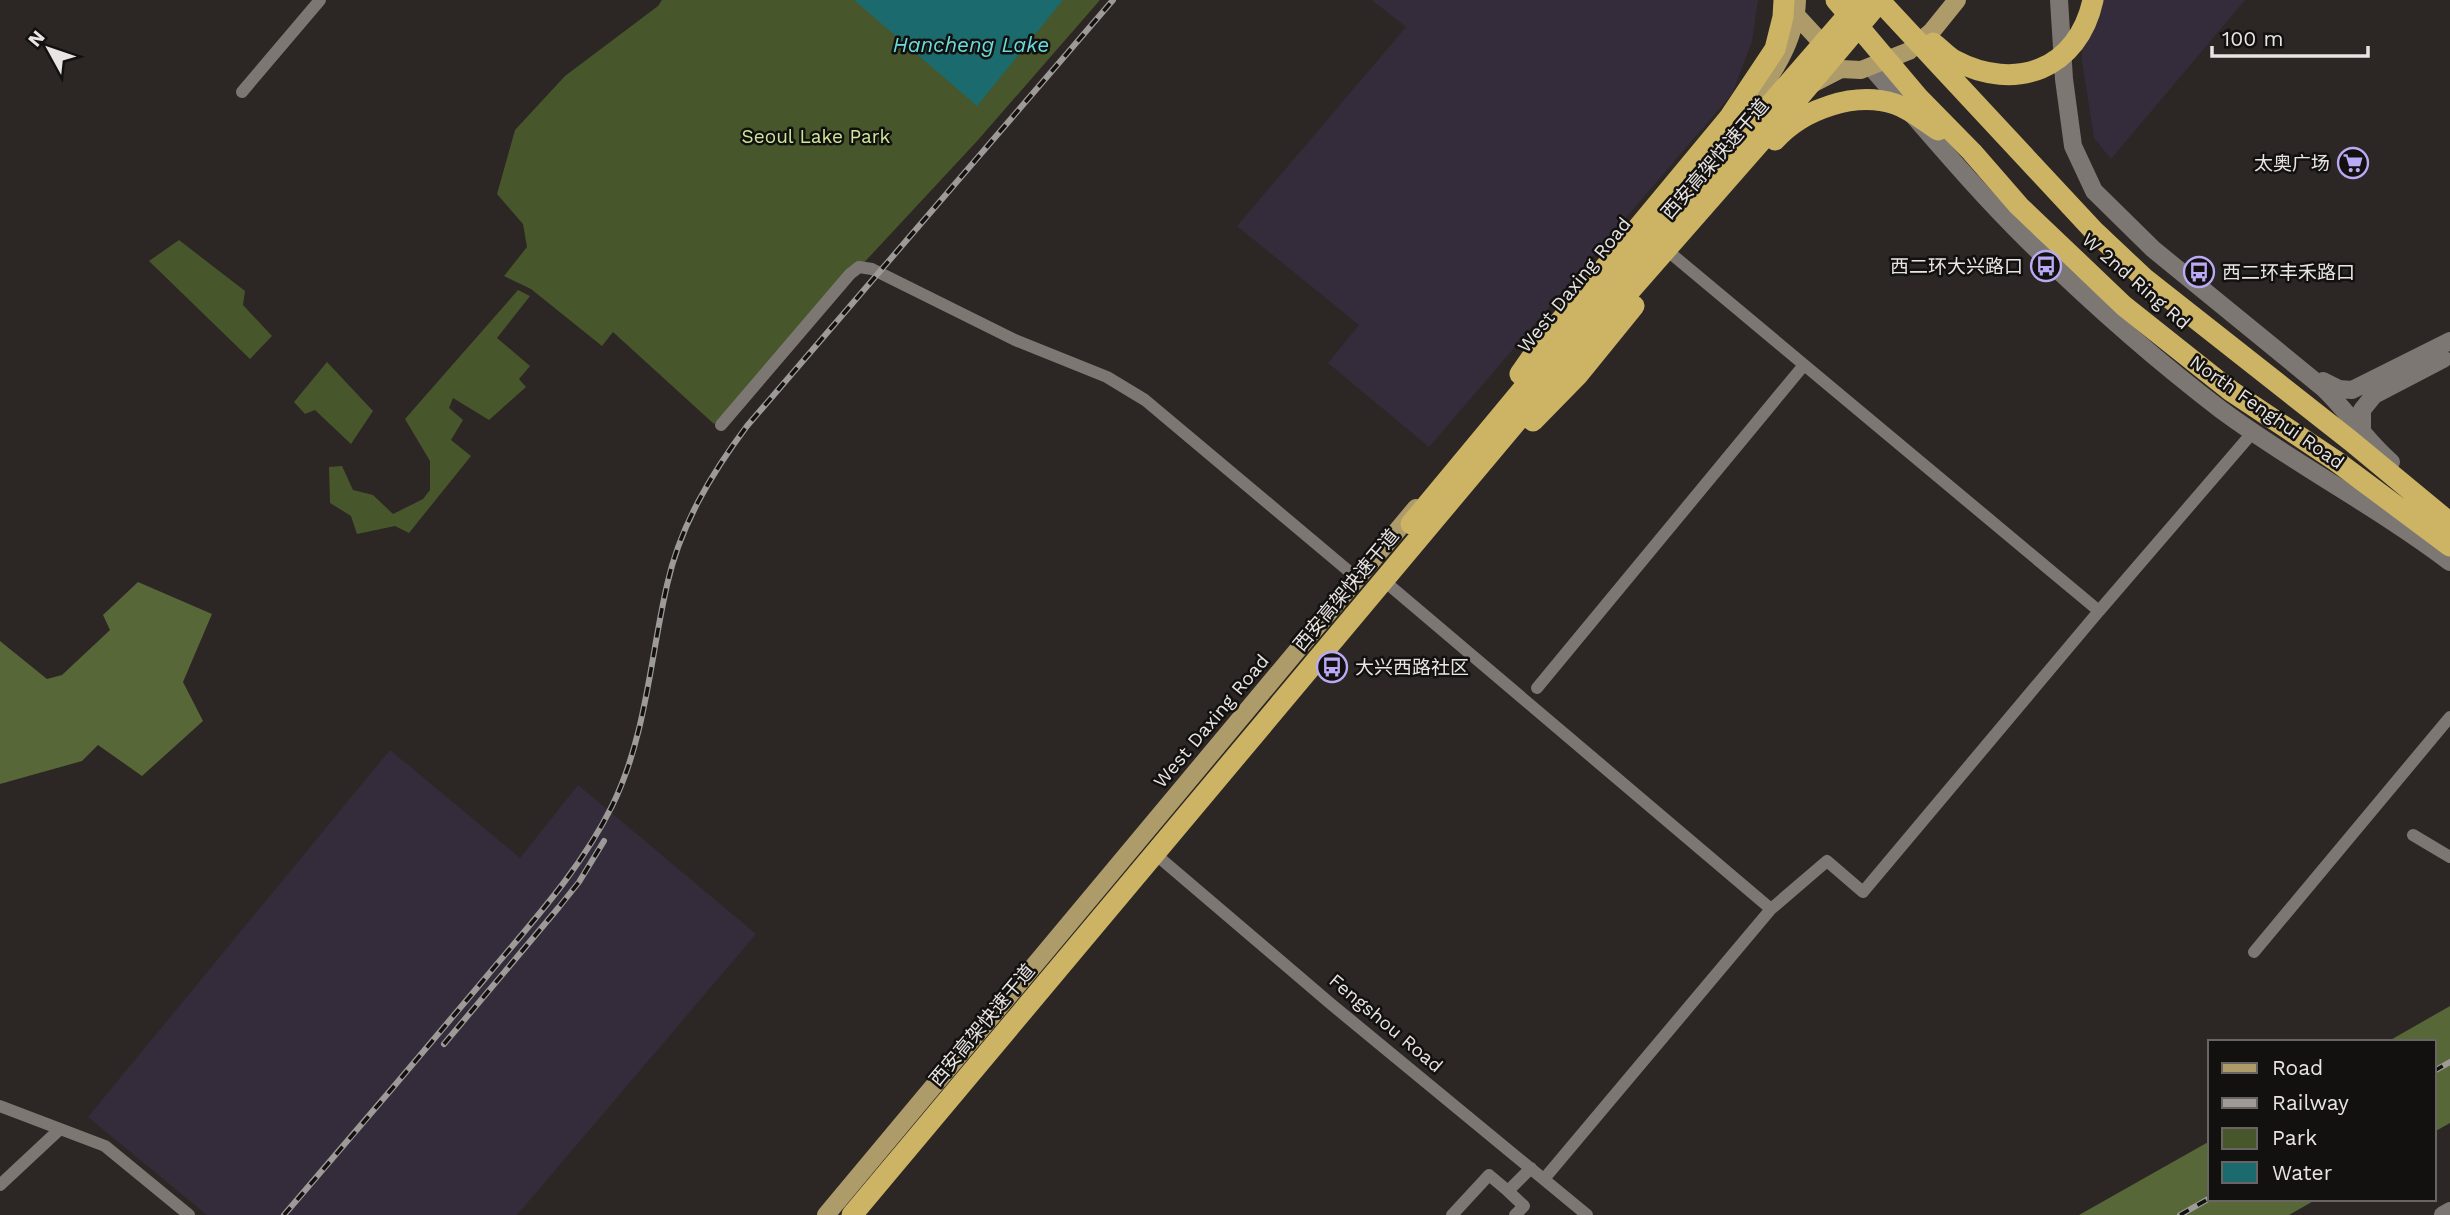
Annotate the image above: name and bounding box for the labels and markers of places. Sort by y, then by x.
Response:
supermarket icon: 太奥广场 [2336,146,2370,180]
place label: 太奥广场 [2254,152,2330,175]
bus stop icon: 西二环大兴路口 [2029,249,2063,283]
place label: 西二环大兴路口 [1890,255,2023,278]
bus stop icon: 西二环丰禾路口 [2182,255,2216,289]
place label: 西二环丰禾路口 [2222,261,2355,284]
bus stop icon: 大兴西路社区 [1315,650,1349,684]
place label: 大兴西路社区 [1355,656,1469,679]

